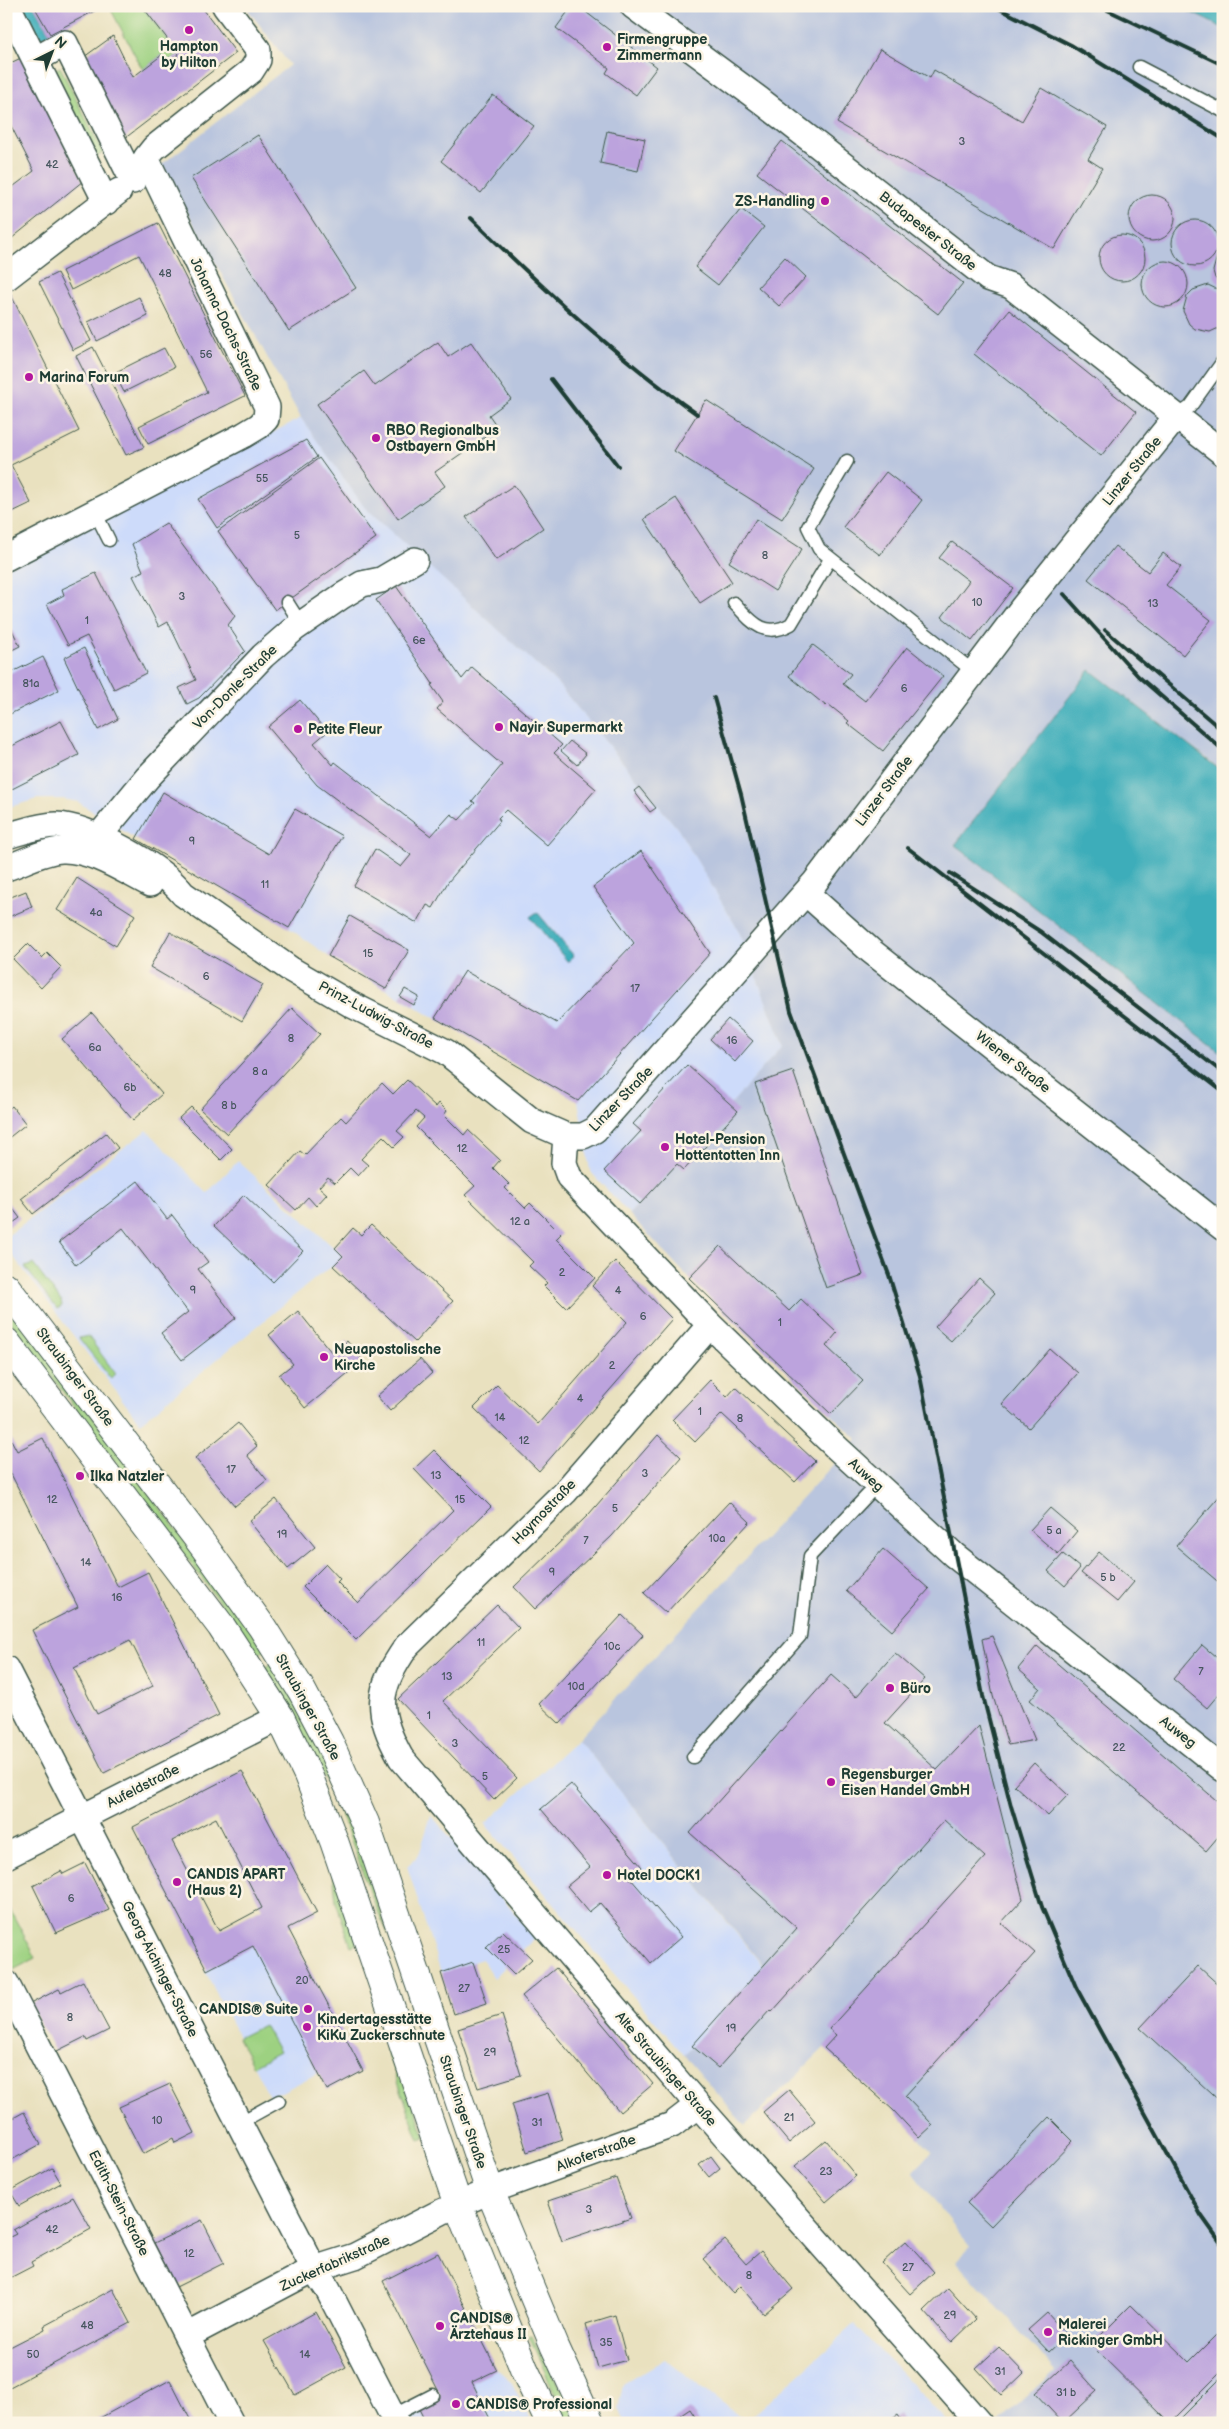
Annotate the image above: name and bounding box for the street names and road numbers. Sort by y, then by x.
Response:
street label: Budapester Straße [876,188,980,274]
street label: Johanna-Dachs-Straße [186,255,266,393]
street label: Linzer Straße [1099,433,1165,509]
street label: Von-Donle-Straße [189,641,281,733]
street label: Linzer Straße [852,752,916,830]
street label: Prinz-Ludwig-Straße [316,978,436,1052]
street label: Wiener Straße [972,1028,1054,1096]
street label: Linzer Straße [586,1063,656,1135]
street label: Straubinger Straße [32,1324,118,1430]
street label: Auweg [845,1455,887,1495]
street label: Haymostraße [509,1476,579,1548]
street label: Straubinger Straße [272,1651,344,1763]
street label: Auweg [1156,1712,1200,1752]
street label: Aufeldstraße [104,1760,182,1812]
street label: Georg-Aichinger-Straße [118,1898,202,2040]
street label: Alte Straubinger Straße [612,2008,720,2130]
street label: Straubinger Straße [436,2053,490,2171]
street label: Alkoferstraße [554,2131,638,2175]
street label: Edith-Stein-Straße [85,2147,153,2259]
street label: Zuckerfabrikstraße [277,2231,393,2295]

